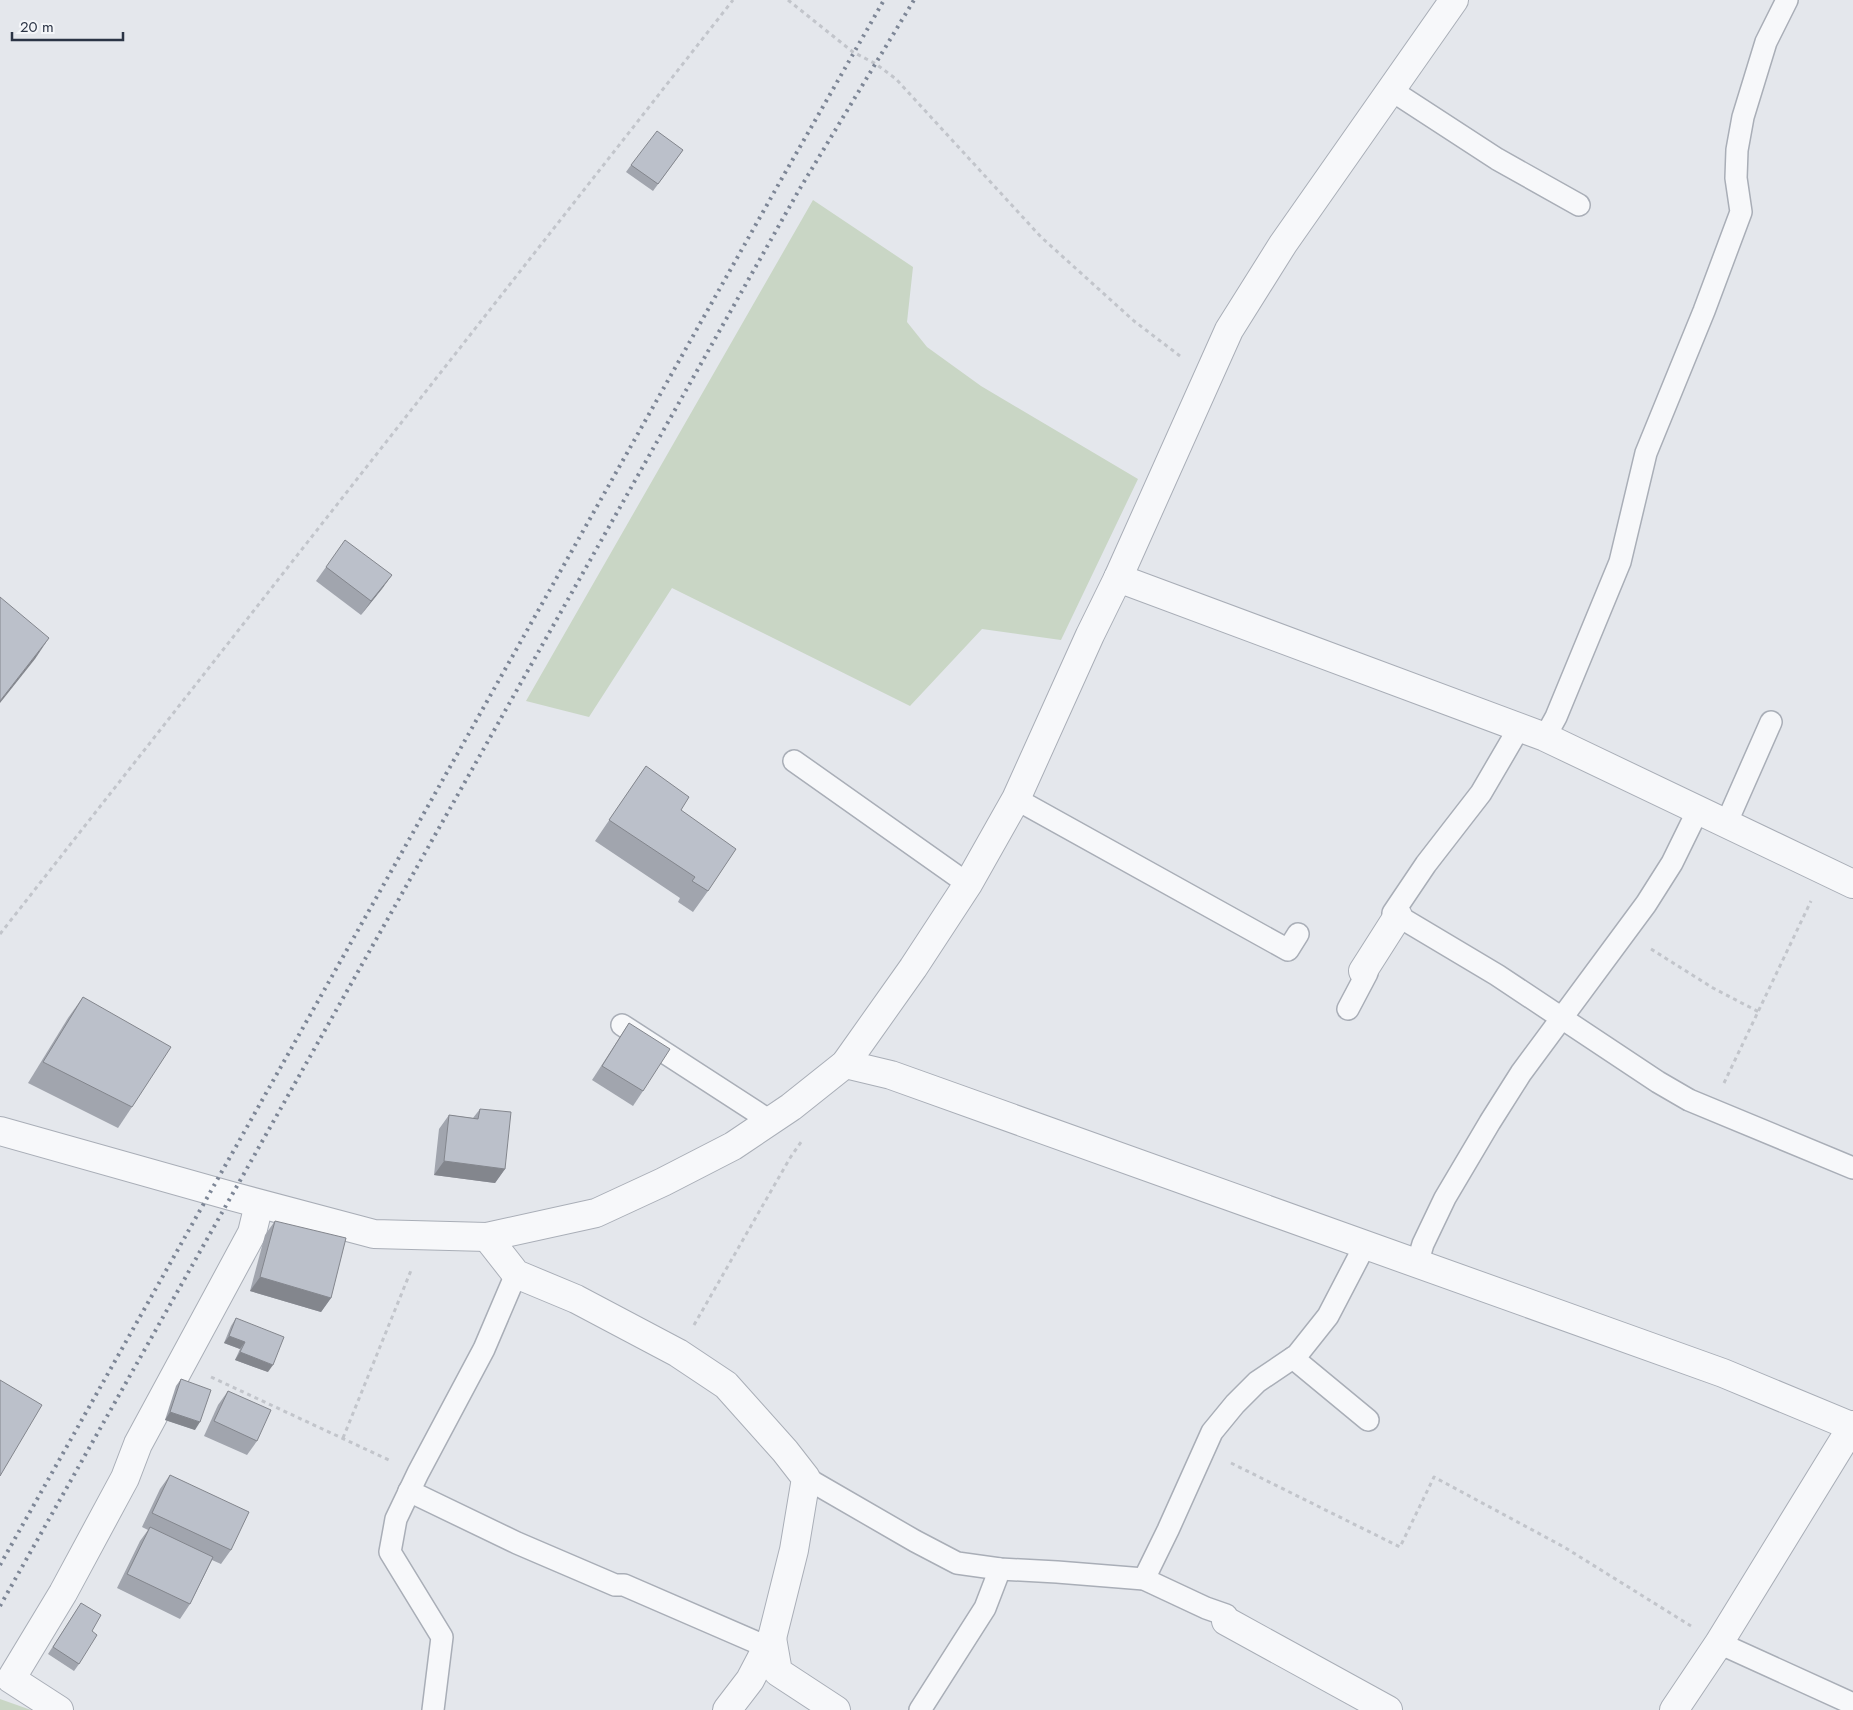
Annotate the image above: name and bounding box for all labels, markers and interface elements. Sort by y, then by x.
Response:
scale bar [12,10,124,42]
text: 20 m [20,16,54,38]

